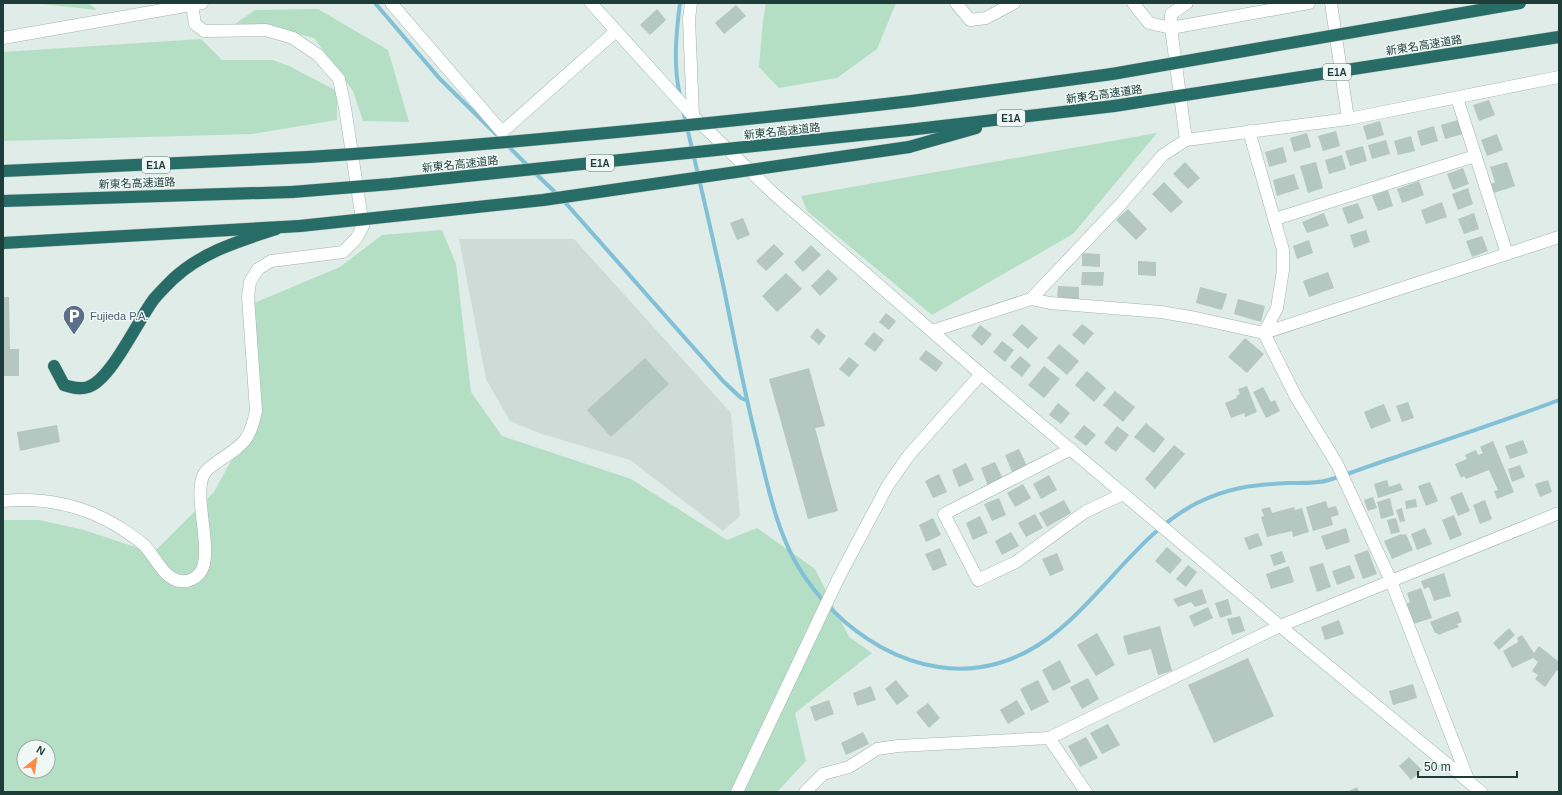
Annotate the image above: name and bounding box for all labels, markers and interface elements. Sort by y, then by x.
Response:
street label: 新東名高速道路 [1385,33,1463,57]
road number: E1A [1323,64,1351,80]
street label: 新東名高速道路 [1065,83,1143,105]
road number: E1A [997,110,1025,126]
street label: 新東名高速道路 [743,121,821,141]
street label: 新東名高速道路 [421,154,499,174]
road number: E1A [586,155,614,171]
road number: E1A [142,157,170,173]
street label: 新東名高速道路 [98,176,176,190]
parking icon: Fujieda P.A. [61,303,87,336]
place label: Fujieda P.A. [90,310,149,322]
north arrow [16,739,56,779]
text: N [35,743,47,758]
scale bar [1418,753,1517,779]
text: 50 m [1424,760,1451,774]

